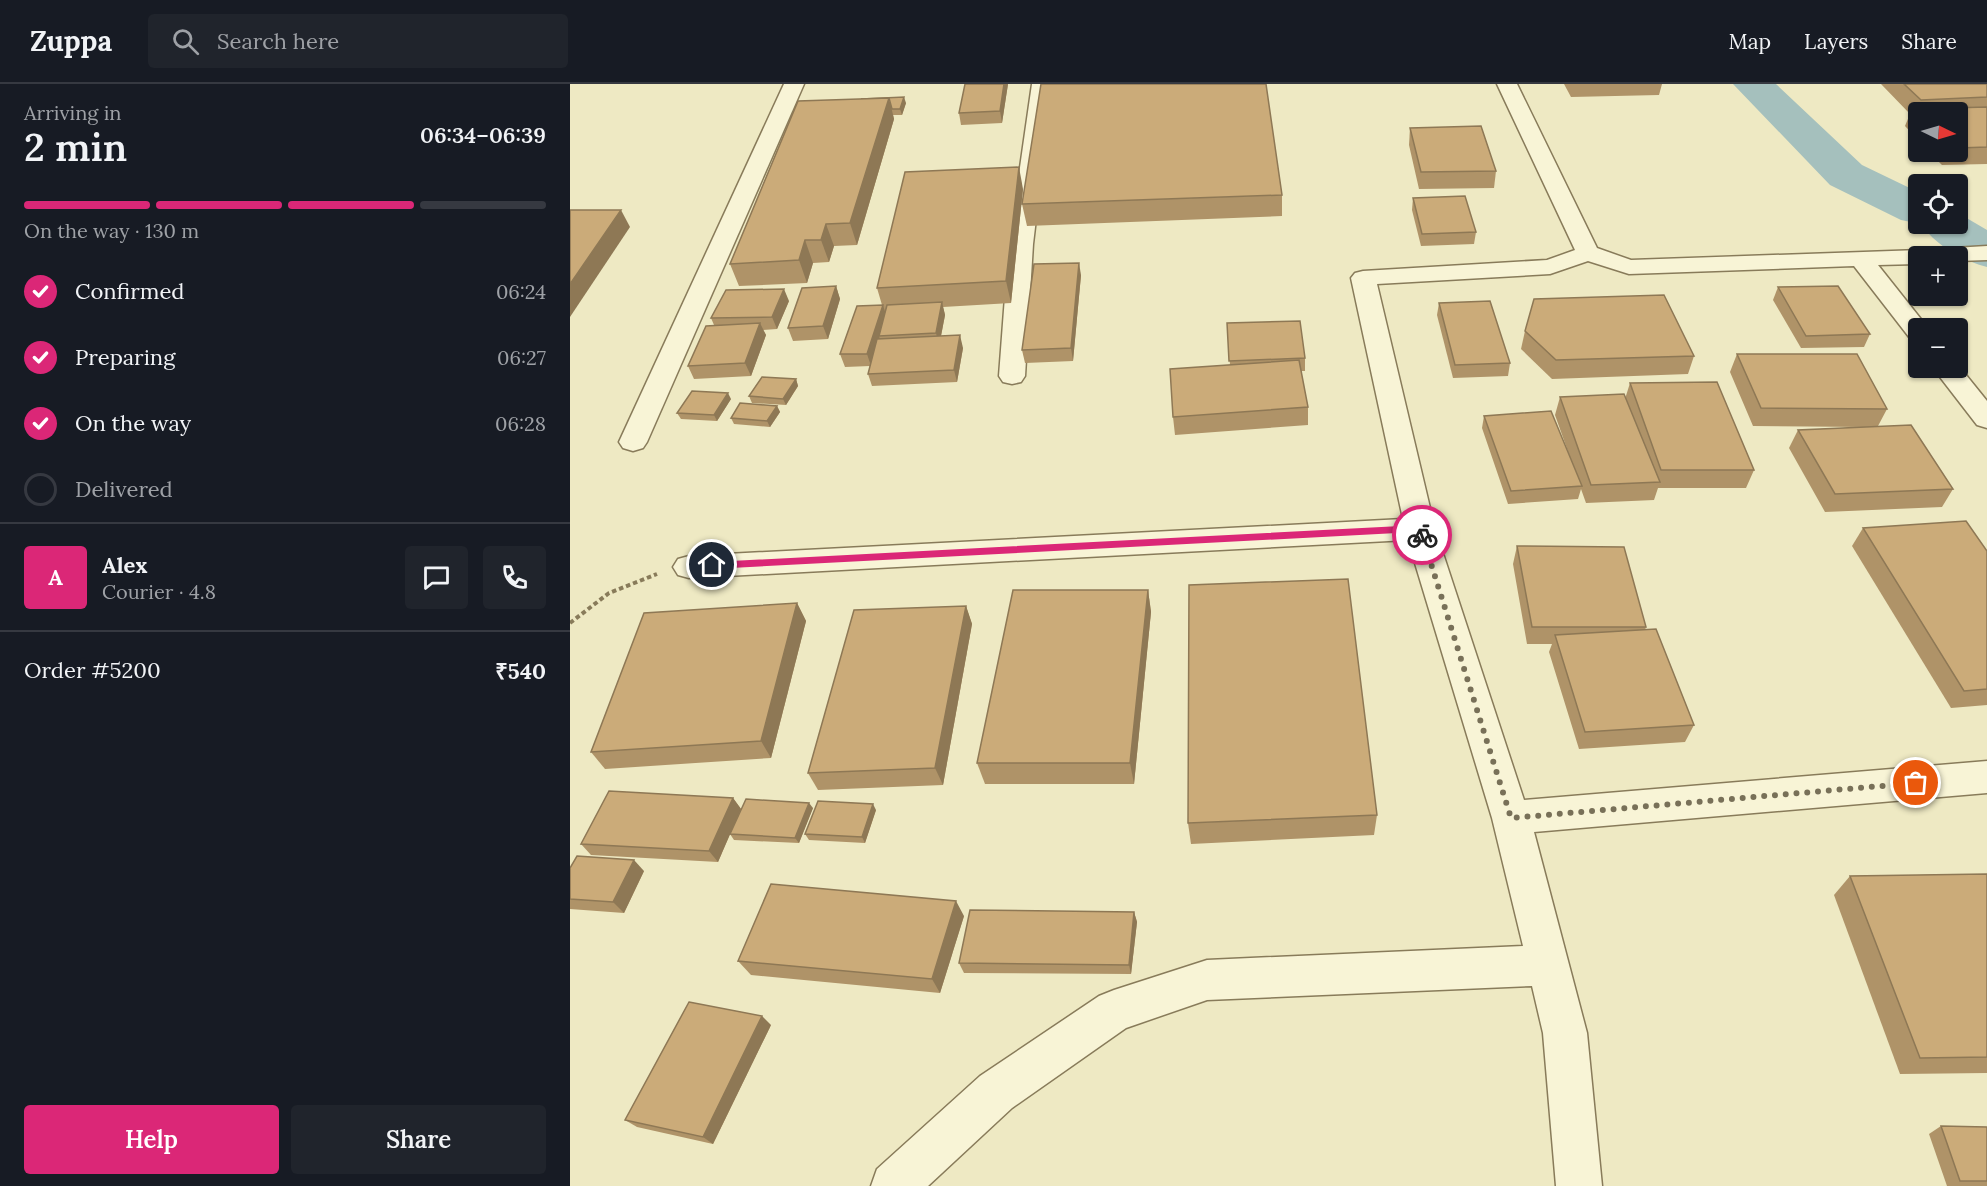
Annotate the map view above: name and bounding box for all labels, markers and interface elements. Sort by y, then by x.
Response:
search box [148,14,568,68]
text: Zuppa [30,23,112,59]
icon: search [169,25,202,58]
text: Search here [217,27,339,55]
text: Map [1728,28,1771,55]
text: Layers [1804,28,1868,55]
text: Share [1901,28,1957,55]
text: Arriving in [24,100,121,125]
north arrow [1908,102,1968,162]
map controls [1908,102,1968,378]
text: 06:34–06:39 [420,121,546,149]
text: 2 min [24,122,127,172]
button: locate [1908,174,1968,234]
text: On the way · 130 m [24,218,199,243]
button: + [1908,246,1968,306]
icon: check [24,275,57,308]
text: Confirmed [75,277,184,305]
text: 06:24 [496,279,546,304]
button: − [1908,318,1968,378]
icon: check [24,341,57,374]
text: Preparing [75,343,175,371]
text: 06:27 [497,345,546,370]
icon: check [24,407,57,440]
text: On the way [75,409,191,437]
text: 06:28 [495,411,546,436]
text: Delivered [75,475,173,503]
courier [1392,505,1452,565]
icon: bike [1406,519,1439,552]
pin [686,539,737,590]
button: chat [405,546,468,609]
button: phone [483,546,546,609]
icon: home [695,548,728,581]
text: Alex [102,551,147,579]
text: A [48,563,63,591]
text: Courier · 4.8 [102,579,216,604]
text: Order #5200 [24,656,161,684]
text: ₹540 [495,657,546,685]
pin [1890,757,1941,808]
icon: bag [1899,766,1932,799]
button: Help [24,1105,279,1174]
button: Share [291,1105,546,1174]

